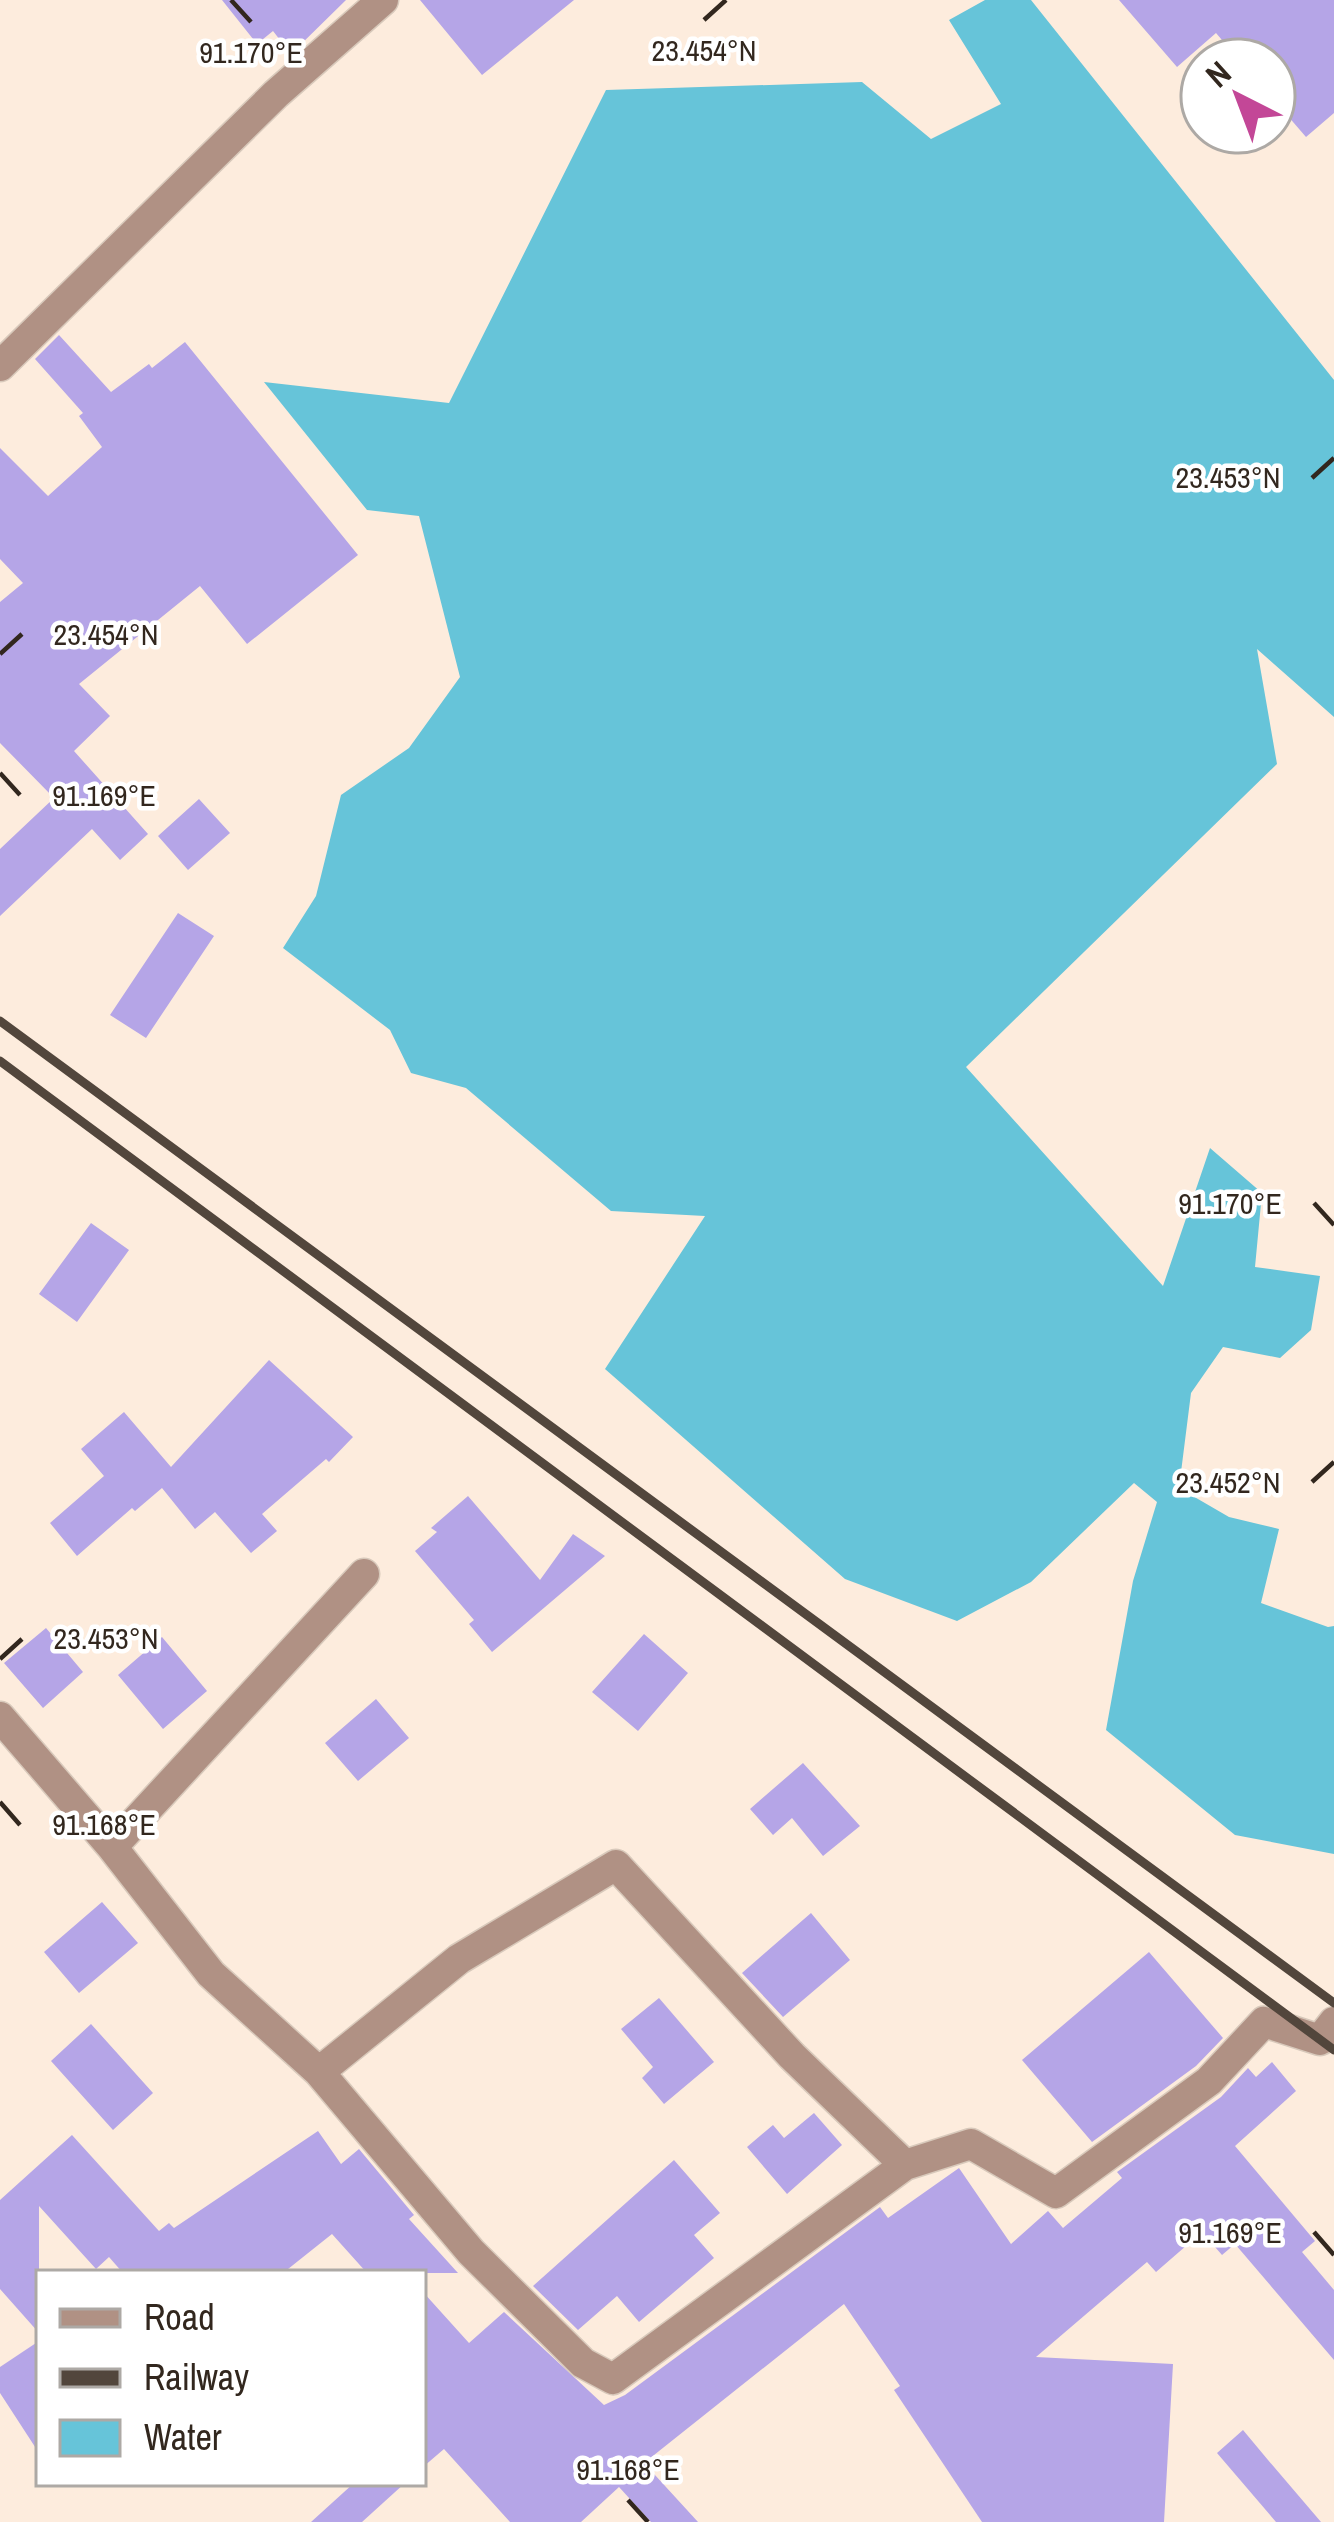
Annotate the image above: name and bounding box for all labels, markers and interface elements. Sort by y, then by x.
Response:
text: 23.454°N [652,30,757,70]
text: 91.170°E [199,32,303,72]
north arrow [1178,36,1298,156]
text: N [1196,51,1240,97]
text: 23.453°N [1176,457,1281,497]
text: 23.454°N [54,614,159,654]
text: 91.169°E [52,775,156,815]
text: 91.170°E [1178,1183,1282,1223]
text: 23.452°N [1176,1462,1281,1502]
text: 23.453°N [54,1618,159,1658]
text: 91.168°E [52,1804,156,1844]
text: 91.169°E [1178,2212,1282,2252]
legend [36,2270,426,2486]
text: Road [144,2293,215,2341]
text: Railway [144,2353,249,2401]
text: Water [144,2413,222,2461]
text: 91.168°E [576,2449,680,2489]

